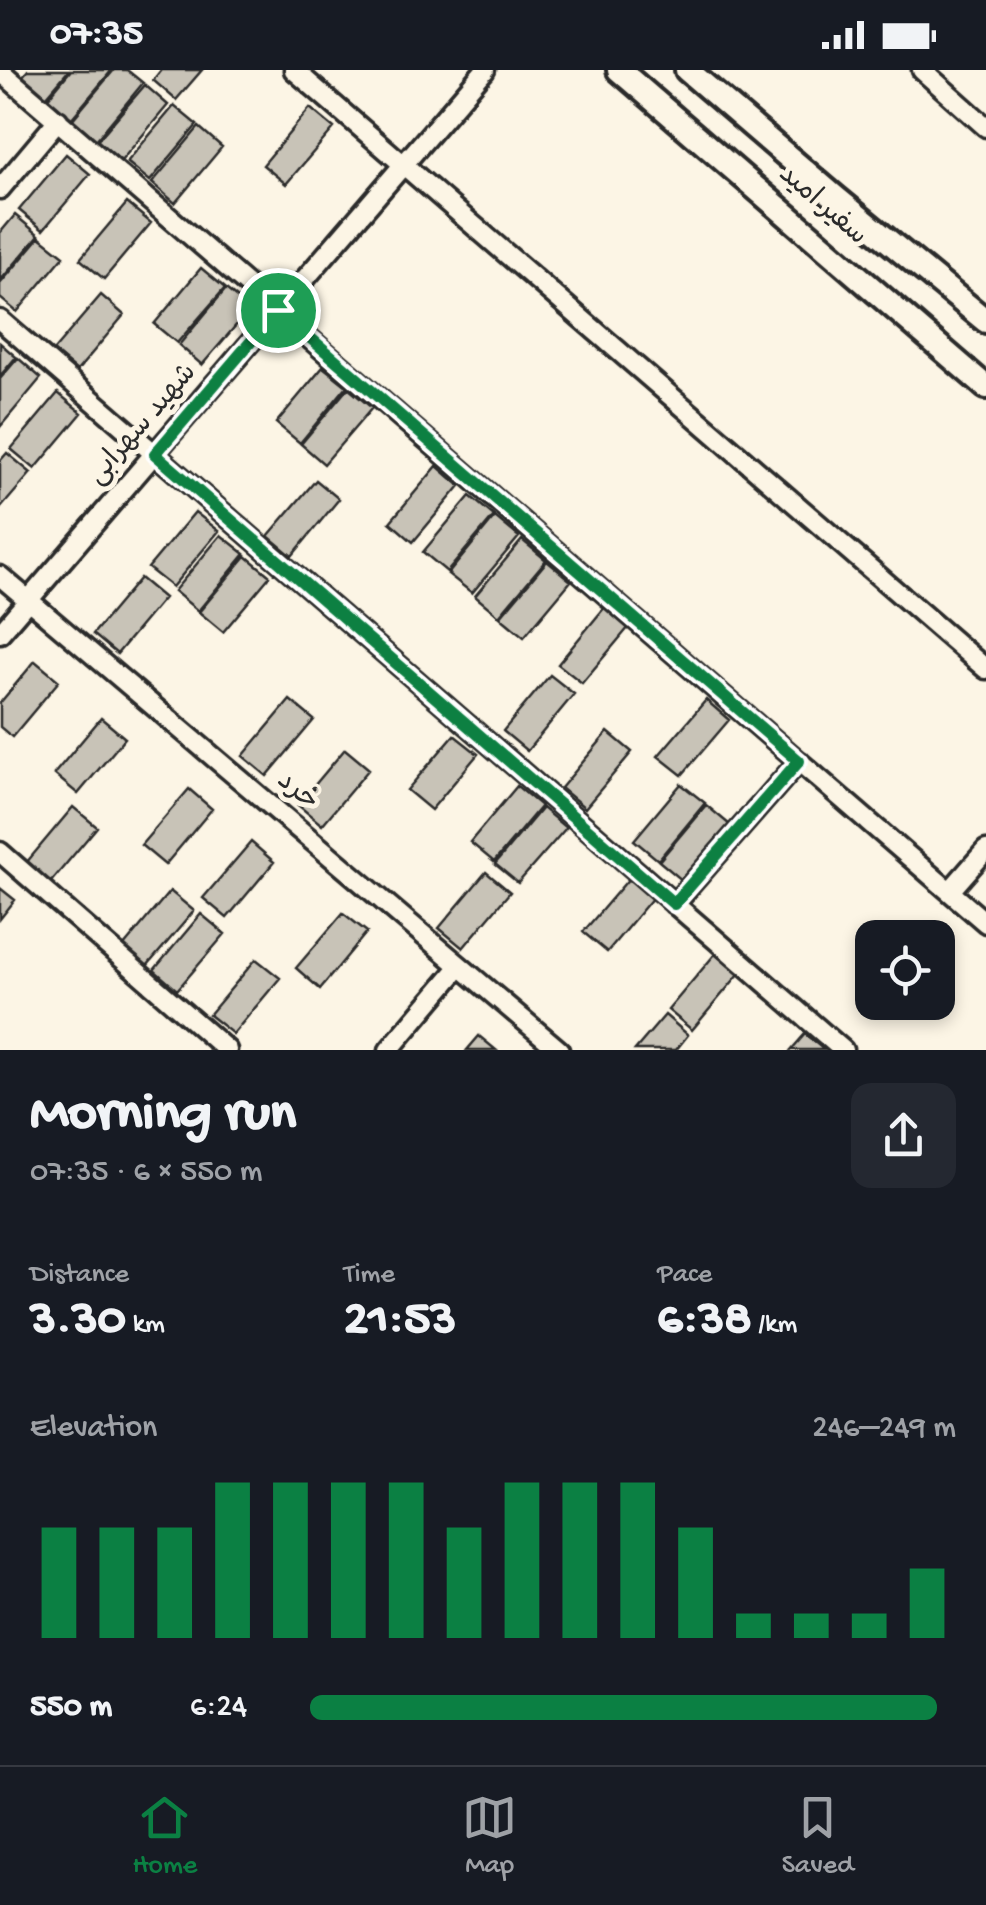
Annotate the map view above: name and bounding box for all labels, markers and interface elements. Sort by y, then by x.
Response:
text: 07:35 [50,13,143,57]
street label: سفیر امید [771,159,873,253]
pin [236,268,321,353]
icon: arrive [251,283,306,338]
street label: شهید سهرابی [81,358,205,492]
street label: خرد [269,765,325,819]
map controls [855,920,955,1020]
button: locate [855,920,955,1020]
button: share [851,1083,956,1188]
text: Morning run [30,1084,296,1148]
text: 07:35 · 6 × 550 m [30,1154,262,1192]
text: Distance [30,1259,129,1292]
text: Time [344,1259,395,1292]
text: Pace [657,1259,712,1292]
text: 3.30 [30,1292,126,1351]
text: 21:53 [344,1292,456,1351]
text: 6:38 [657,1292,752,1351]
text: km [126,1309,165,1342]
text: /km [752,1309,797,1342]
text: Elevation [30,1410,157,1448]
text: 246–249 m [812,1410,956,1448]
text: 550 m [30,1689,112,1727]
text: 6:24 [190,1689,247,1727]
tab: Home [132,1790,197,1883]
tab: Map [462,1790,517,1883]
tab: Saved [782,1790,854,1883]

